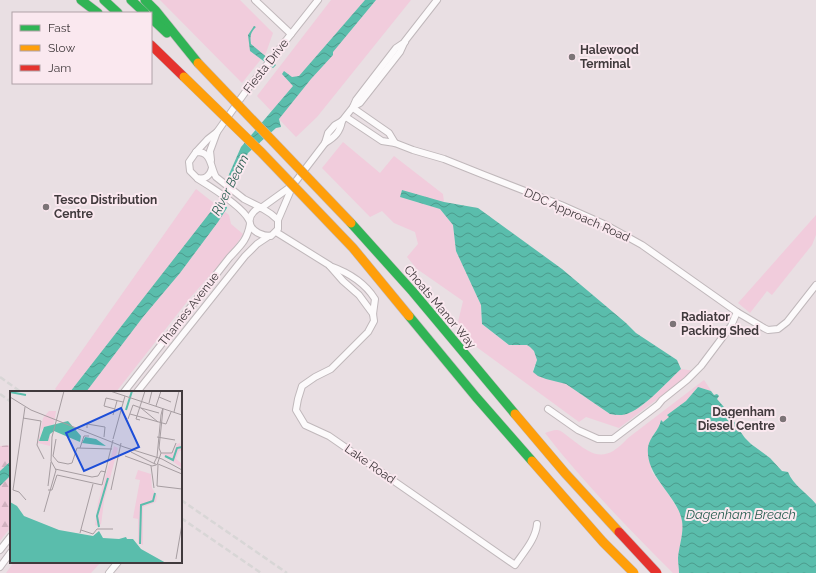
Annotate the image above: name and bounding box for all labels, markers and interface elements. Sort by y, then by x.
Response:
legend [12,12,152,84]
text: Fast [48,21,71,35]
street label: Fiesta Drive [241,36,291,96]
text: Slow [48,41,75,55]
place label: Halewood Terminal [580,43,639,71]
marker: Halewood Terminal [567,52,577,62]
text: Jam [48,61,71,75]
water label: River Beam [208,152,252,218]
street label: DDC Approach Road [522,185,632,245]
place label: Tesco Distribution Centre [54,193,157,221]
marker: Tesco Distribution Centre [41,202,51,212]
street label: Choats Manor Way [401,263,479,352]
street label: Thames Avenue [156,269,222,349]
place label: Radiator Packing Shed [681,310,759,338]
marker: Radiator Packing Shed [668,319,678,329]
inset map [10,391,182,563]
place label: Dagenham Diesel Centre [698,405,775,433]
marker: Dagenham Diesel Centre [778,414,788,424]
street label: Lake Road [342,441,398,487]
water label: Dagenham Breach [686,507,796,522]

